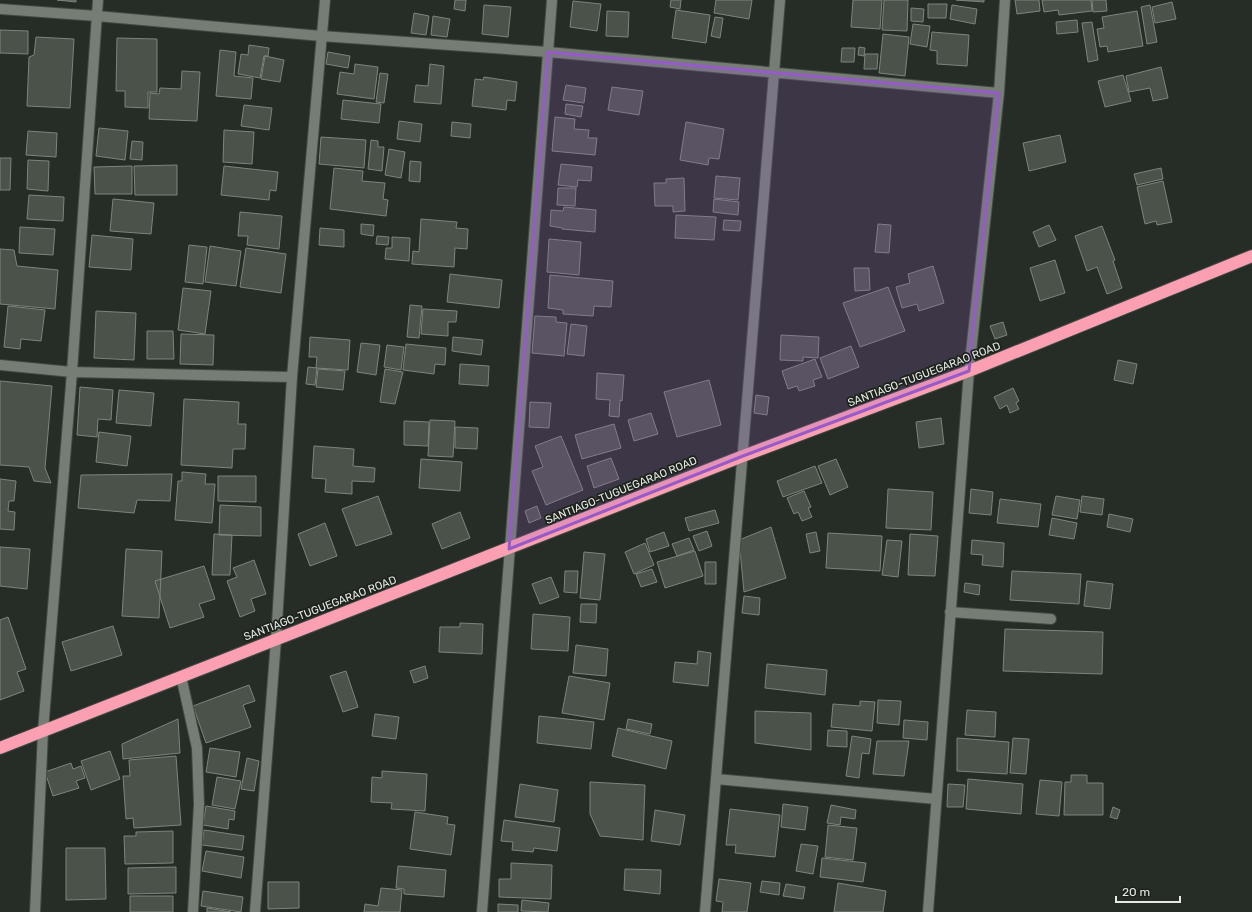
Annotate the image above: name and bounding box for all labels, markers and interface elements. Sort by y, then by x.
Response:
street label: SANTIAGO-TUGUEGARAO ROAD [846,339,1002,410]
street label: SANTIAGO-TUGUEGARAO ROAD [543,454,699,527]
street label: SANTIAGO-TUGUEGARAO ROAD [242,573,398,644]
scale bar [1116,878,1180,904]
text: 20 m [1122,885,1150,899]

